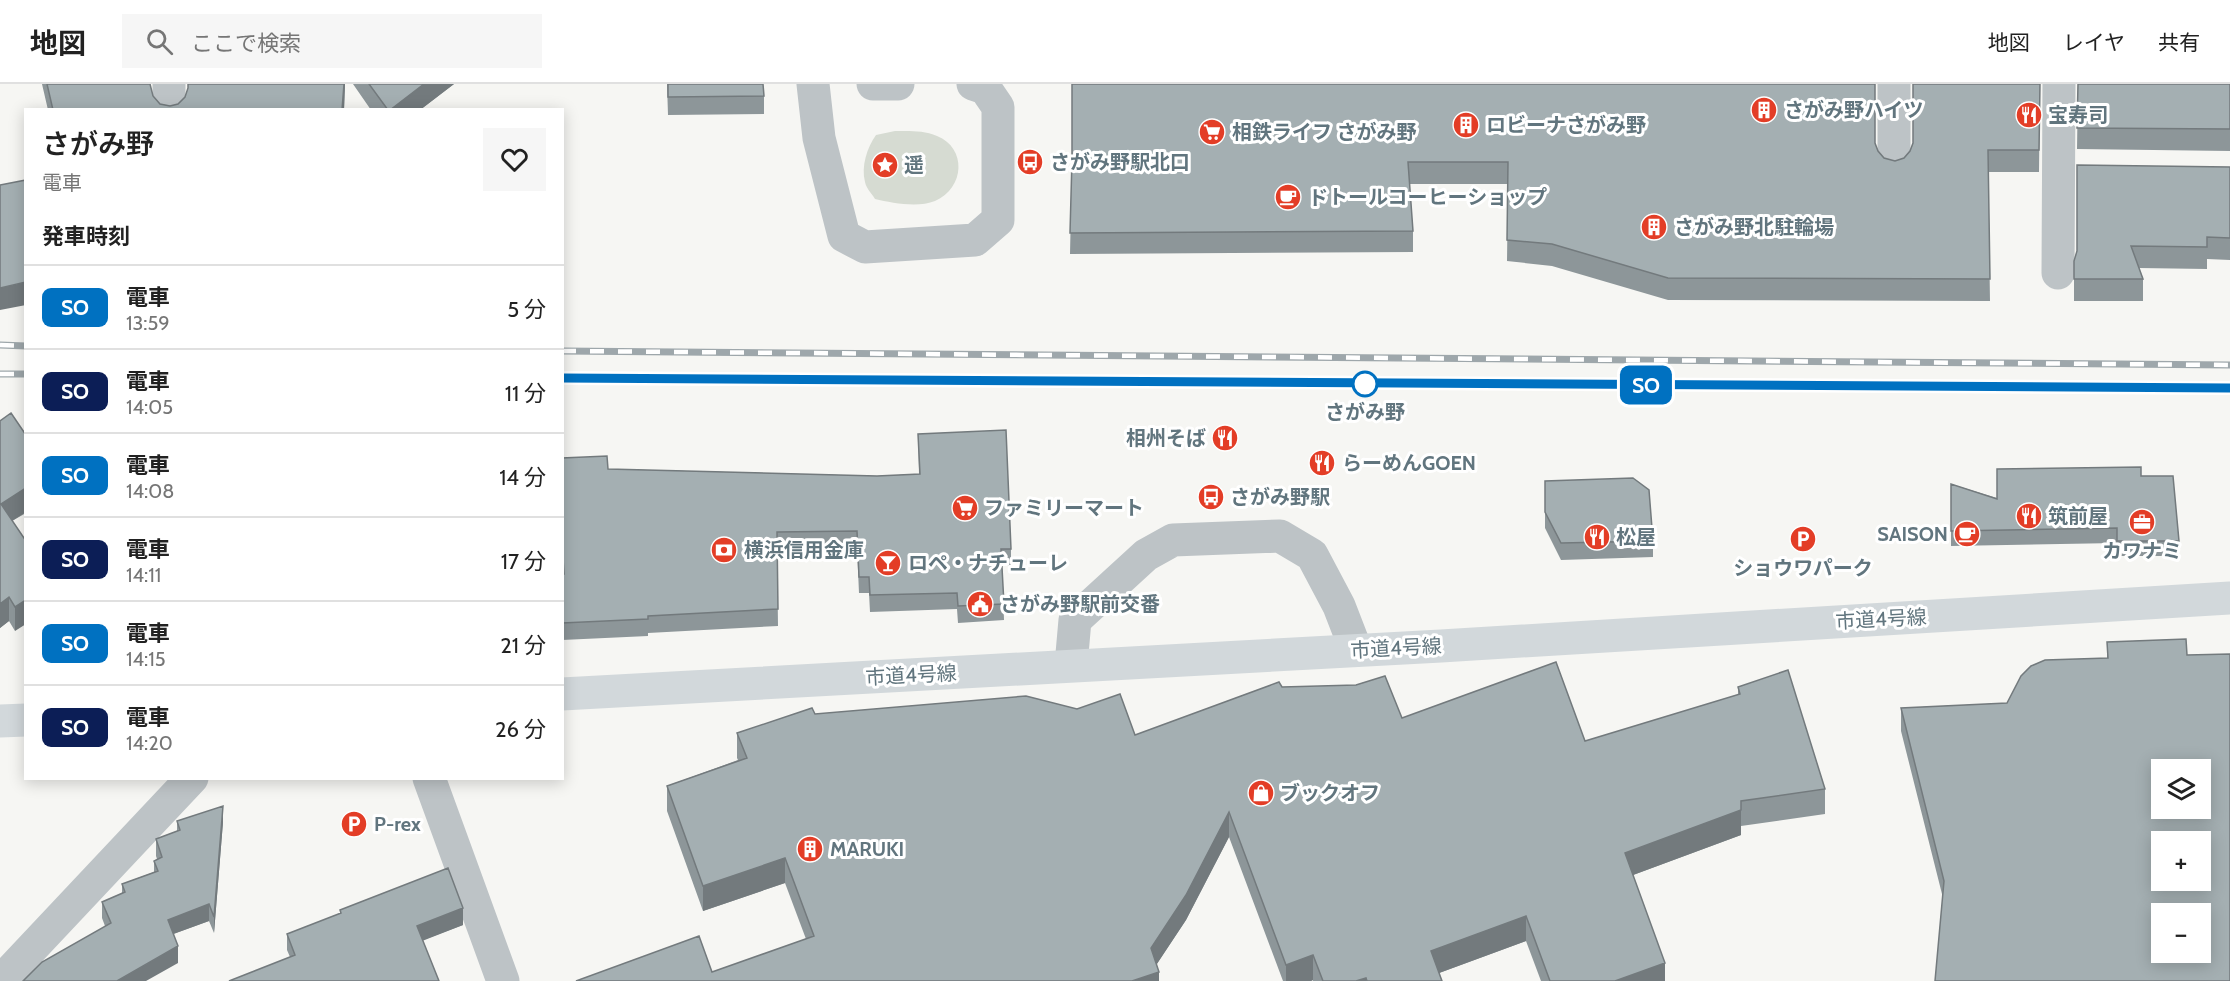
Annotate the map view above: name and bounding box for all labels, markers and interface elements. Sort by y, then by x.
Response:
search box [122,14,542,68]
icon: search [143,25,176,58]
text: 地図 [30,26,86,60]
text: ここで検索 [191,30,301,57]
text: 地図 [1988,30,2030,55]
text: レイヤ [2063,30,2125,55]
text: 共有 [2158,30,2200,55]
building icon: さがみ野ハイツ [1749,95,1779,125]
place label: さがみ野ハイツ [1784,98,1924,122]
restaurant icon: 宝寿司 [2014,100,2044,130]
place label: 宝寿司 [2048,103,2108,127]
building icon: ロビーナさがみ野 [1451,110,1481,140]
place label: ロビーナさがみ野 [1486,113,1646,137]
supermarket icon: 相鉄ライフ さがみ野 [1197,117,1227,147]
place label: 相鉄ライフ さがみ野 [1232,120,1417,144]
text: さがみ野 [42,127,154,161]
button: heart [483,128,546,191]
bus stop icon: さがみ野駅北口 [1015,147,1045,177]
place icon: 遥 [870,150,900,180]
place label: さがみ野駅北口 [1050,150,1190,174]
place label: 遥 [904,153,924,177]
text: 電車 [42,171,82,195]
cafe icon: ドトールコーヒーショップ [1273,182,1303,212]
place label: ドトールコーヒーショップ [1308,185,1547,209]
building icon: さがみ野北駐輪場 [1639,212,1669,242]
place label: さがみ野北駐輪場 [1674,215,1834,239]
text: 発車時刻 [42,223,130,250]
text: 電車 [126,284,170,311]
text: SO [61,295,89,320]
text: 5 分 [507,296,546,323]
text: 13:59 [126,311,170,335]
line badge: SO [1619,366,1673,404]
text: 電車 [126,368,170,395]
marker: さがみ野 [1352,371,1378,397]
text: SO [1632,373,1660,398]
text: SO [61,379,89,404]
text: 11 分 [505,380,546,407]
text: 14:05 [126,395,173,419]
place label: さがみ野 [1325,400,1405,424]
restaurant icon: 相州そば [1210,423,1240,453]
place label: 相州そば [1126,426,1206,450]
restaurant icon: らーめんGOEN [1307,448,1337,478]
place label: らーめんGOEN [1342,451,1476,475]
text: 電車 [126,452,170,479]
text: SO [61,463,89,488]
text: 14 分 [499,464,546,491]
text: 14:08 [126,479,174,503]
bus stop icon: さがみ野駅 [1196,482,1226,512]
place label: さがみ野駅 [1230,485,1330,509]
supermarket icon: ファミリーマート [950,493,980,523]
place label: ファミリーマート [984,496,1144,520]
restaurant icon: 筑前屋 [2014,501,2044,531]
place label: 筑前屋 [2048,504,2108,528]
office icon: カワナミ [2127,507,2157,537]
cafe icon: SAISON [1952,519,1982,549]
restaurant icon: 松屋 [1582,522,1612,552]
place label: SAISON [1877,522,1948,546]
parking icon: ショウワパーク [1788,524,1818,554]
place label: 松屋 [1616,525,1656,549]
bank icon: 横浜信用金庫 [709,535,739,565]
text: 電車 [126,536,170,563]
place label: 横浜信用金庫 [744,538,864,562]
place label: カワナミ [2102,539,2182,563]
text: SO [61,547,89,572]
text: 17 分 [501,548,546,575]
bar icon: ロペ・ナチューレ [873,548,903,578]
place label: ロペ・ナチューレ [908,551,1068,575]
place label: ショウワパーク [1733,556,1873,580]
text: 14:11 [126,563,161,587]
public building icon: さがみ野駅前交番 [965,589,995,619]
place label: さがみ野駅前交番 [1000,592,1160,616]
street label: 市道4号線 [1835,605,1927,633]
text: 電車 [126,620,170,647]
text: SO [61,631,89,656]
text: 21 分 [500,632,546,659]
street label: 市道4号線 [1350,634,1442,662]
text: 14:15 [126,647,166,671]
street label: 市道4号線 [865,661,957,689]
text: 電車 [126,704,170,731]
text: SO [61,715,89,740]
text: 26 分 [495,716,546,743]
text: 14:20 [126,731,173,755]
map controls [2151,759,2211,963]
button: layers [2151,759,2211,819]
shop icon: ブックオフ [1246,778,1276,808]
place label: ブックオフ [1280,781,1380,805]
parking icon: P-rex [339,809,369,839]
place label: P-rex [374,812,421,836]
button: + [2151,831,2211,891]
building icon: MARUKI [795,834,825,864]
place label: MARUKI [830,837,904,861]
button: − [2151,903,2211,963]

